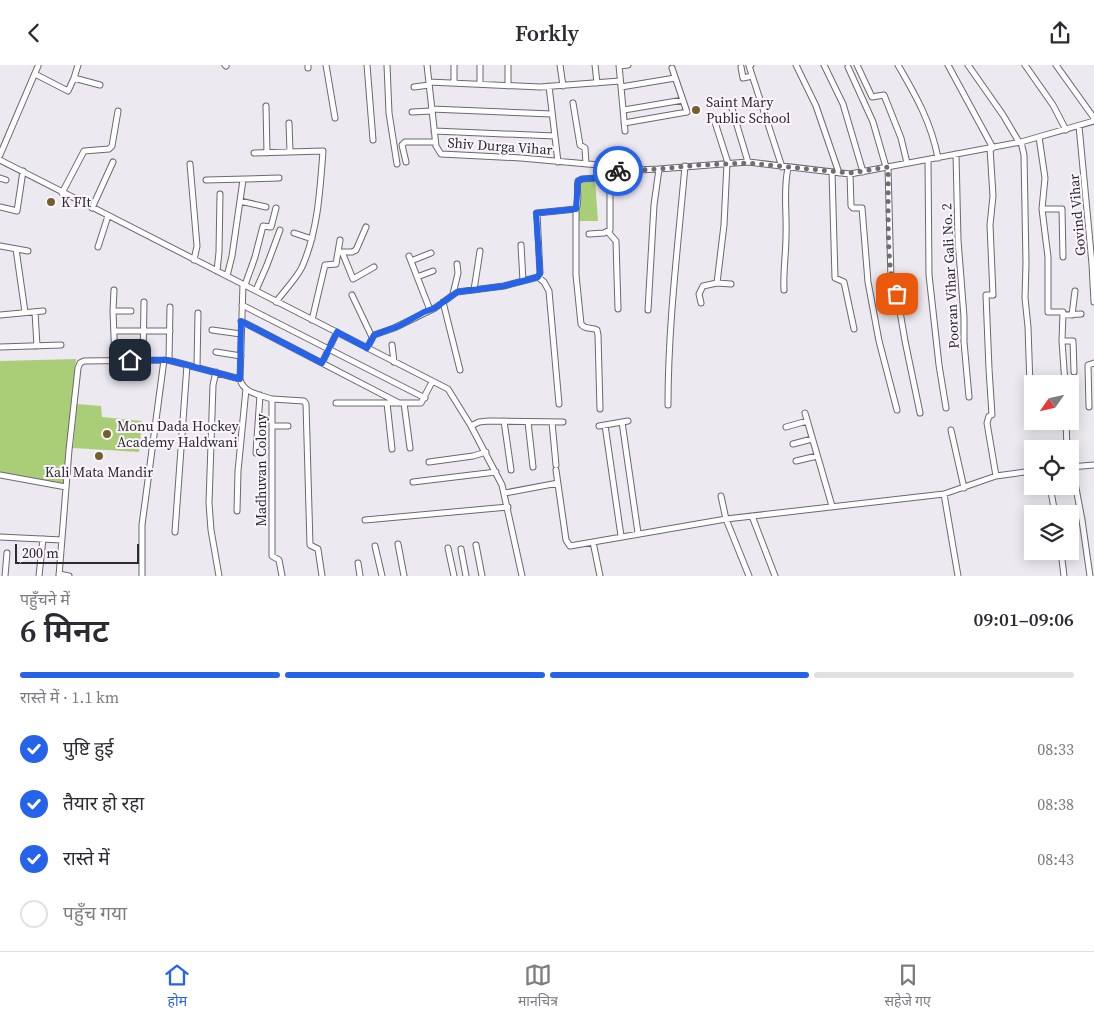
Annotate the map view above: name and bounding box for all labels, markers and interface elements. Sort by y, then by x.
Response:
text: Forkly [515,18,579,48]
icon: back [20,19,48,47]
icon: share [1046,19,1074,47]
place label: Saint Mary Public School [706,92,790,128]
marker: Saint Mary Public School [690,104,702,116]
street label: Shiv Durga Vihar [447,132,553,160]
courier [593,146,643,196]
icon: bike [604,157,632,185]
street label: Govind Vihar [1063,173,1091,257]
place label: K FIt [61,192,92,212]
marker: K FIt [45,196,57,208]
street label: Pooran Vihar Gali No. 2 [936,203,964,349]
pin [876,273,918,315]
icon: bag [883,280,911,308]
pin [109,339,151,381]
icon: home [116,346,144,374]
north arrow [1024,375,1079,430]
map controls [1024,375,1079,560]
street label: Madhuvan Colony [251,413,271,526]
place label: Monu Dada Hockey Academy Haldwani [117,416,240,452]
marker: Monu Dada Hockey Academy Haldwani [101,428,113,440]
button: locate [1024,440,1079,495]
marker: Kali Mata Mandir [93,450,105,462]
place label: Kali Mata Mandir [45,462,153,482]
button: layers [1024,505,1079,560]
scale bar [15,541,139,564]
text: 200 m [22,543,59,563]
text: पहुँचने में [20,588,70,610]
text: 09:01–09:06 [974,606,1074,632]
text: 6 मिनट [20,609,109,653]
text: रास्ते में · 1.1 km [20,686,119,708]
icon: check [20,735,48,763]
text: पुष्टि हुई [63,735,114,761]
text: 08:33 [1037,738,1074,760]
icon: check [20,790,48,818]
text: तैयार हो रहा [63,790,144,816]
text: 08:38 [1037,793,1074,815]
icon: check [20,845,48,873]
text: रास्ते में [63,845,110,871]
text: 08:43 [1037,848,1074,870]
text: पहुँच गया [63,900,127,926]
tab: होम [163,961,191,1012]
tab: मानचित्र [518,961,558,1012]
tab: सहेजे गए [885,961,931,1012]

